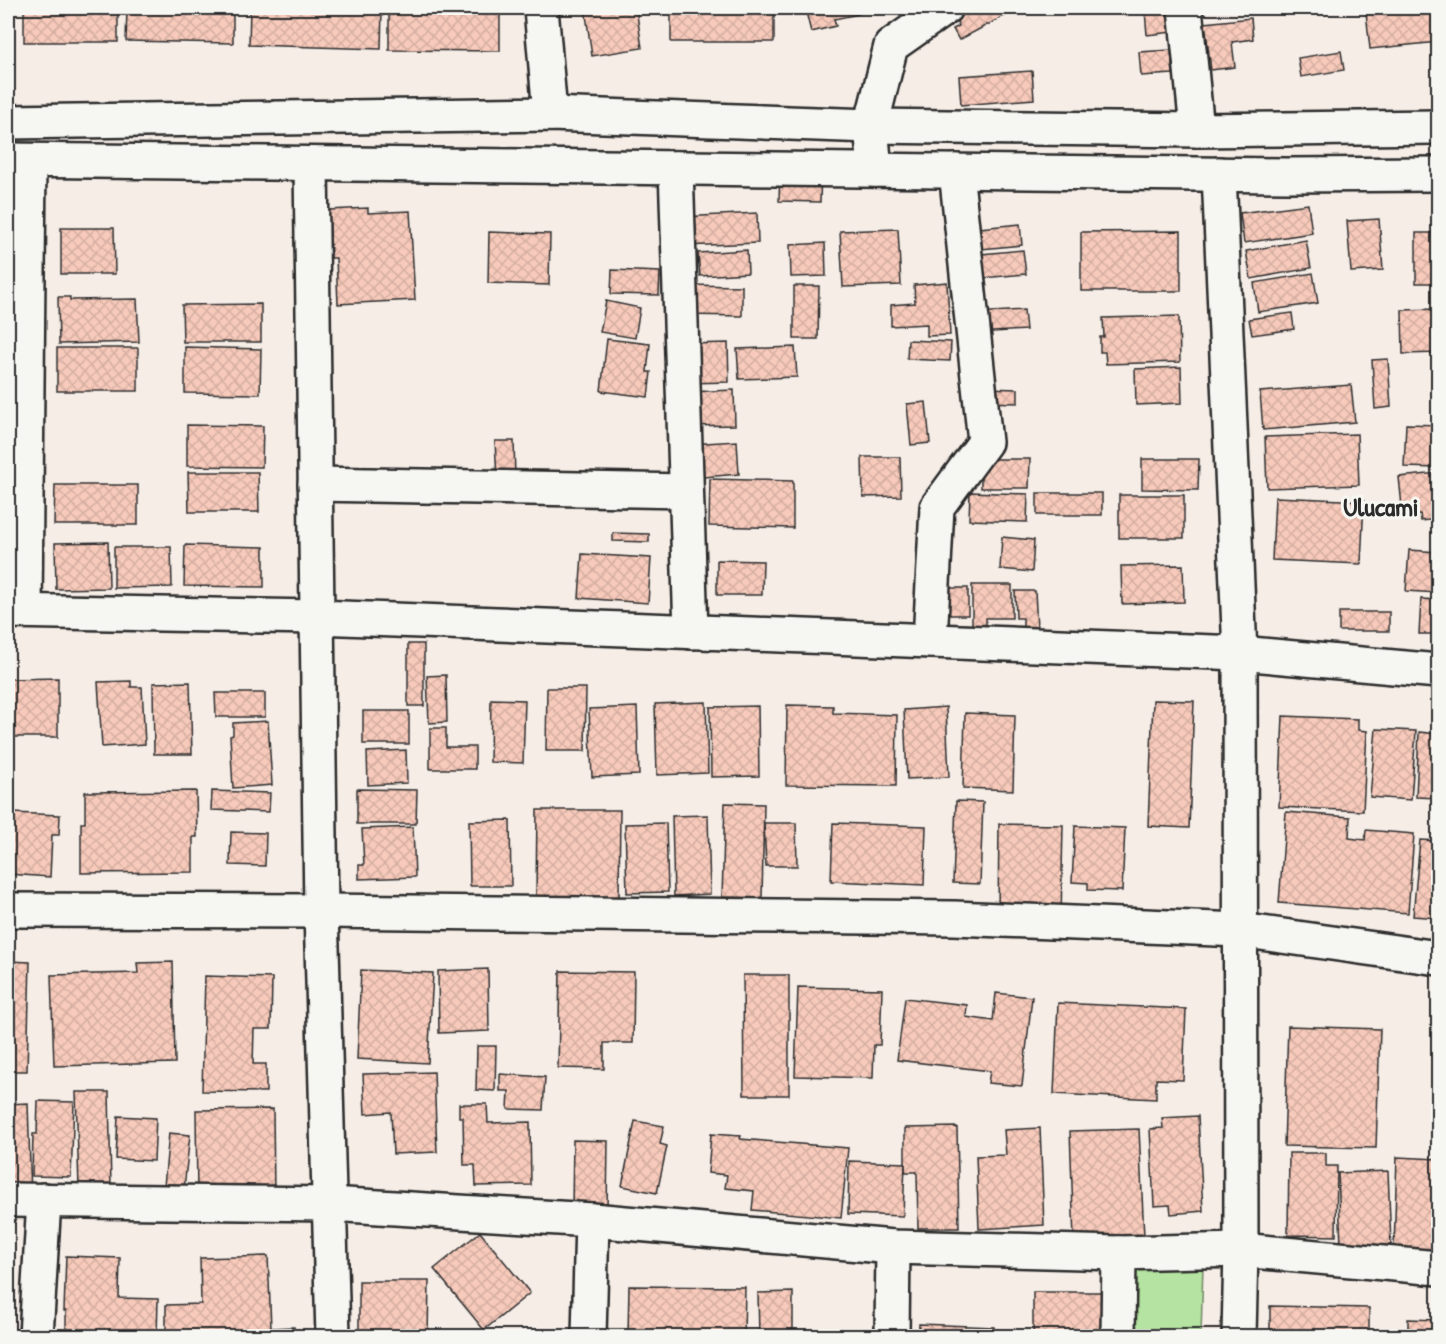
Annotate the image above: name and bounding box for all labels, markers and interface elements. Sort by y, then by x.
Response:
district label: Ulucami [1343,489,1419,524]

